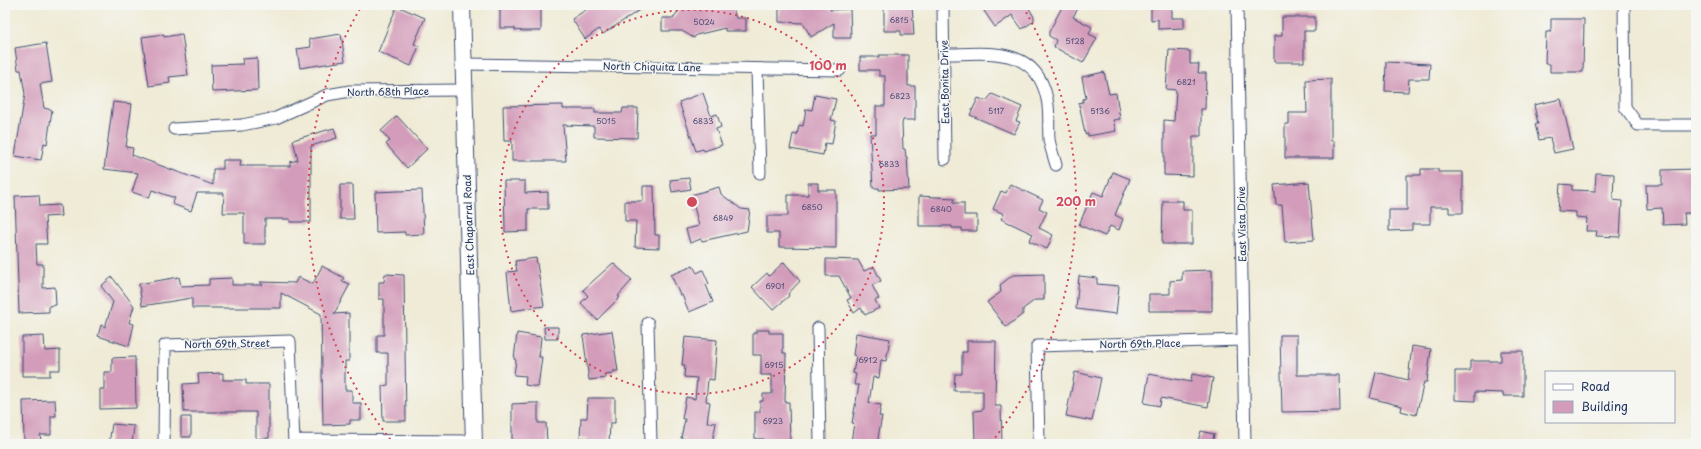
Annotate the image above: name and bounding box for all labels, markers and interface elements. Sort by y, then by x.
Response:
house number: 6815 [889,14,909,26]
house number: 5024 [693,16,715,28]
house number: 5128 [1065,35,1085,47]
street label: East Bonita Drive [936,40,952,124]
text: 100 m [809,56,847,74]
street label: North Chiquita Lane [603,58,702,74]
house number: 6821 [1177,76,1196,88]
street label: North 68th Place [347,83,429,99]
house number: 6823 [890,90,910,102]
house number: 5117 [988,105,1005,117]
house number: 5136 [1090,105,1110,117]
house number: 5015 [596,115,616,127]
house number: 6833 [693,115,713,127]
house number: 6833 [879,158,899,170]
street label: East Chaparral Road [459,174,477,276]
street label: East Vista Drive [1233,186,1249,262]
text: 200 m [1056,192,1096,210]
centre of rings [685,195,699,209]
house number: 6850 [801,201,823,213]
house number: 6840 [930,203,952,215]
house number: 6849 [713,212,733,224]
house number: 6901 [765,280,785,292]
street label: North 69th Street [184,335,270,351]
street label: North 69th Place [1099,335,1181,351]
house number: 6912 [858,354,878,366]
house number: 6915 [765,359,783,371]
legend [1545,371,1675,423]
text: Road [1581,377,1610,395]
text: Building [1581,397,1628,415]
house number: 6923 [763,415,783,427]

